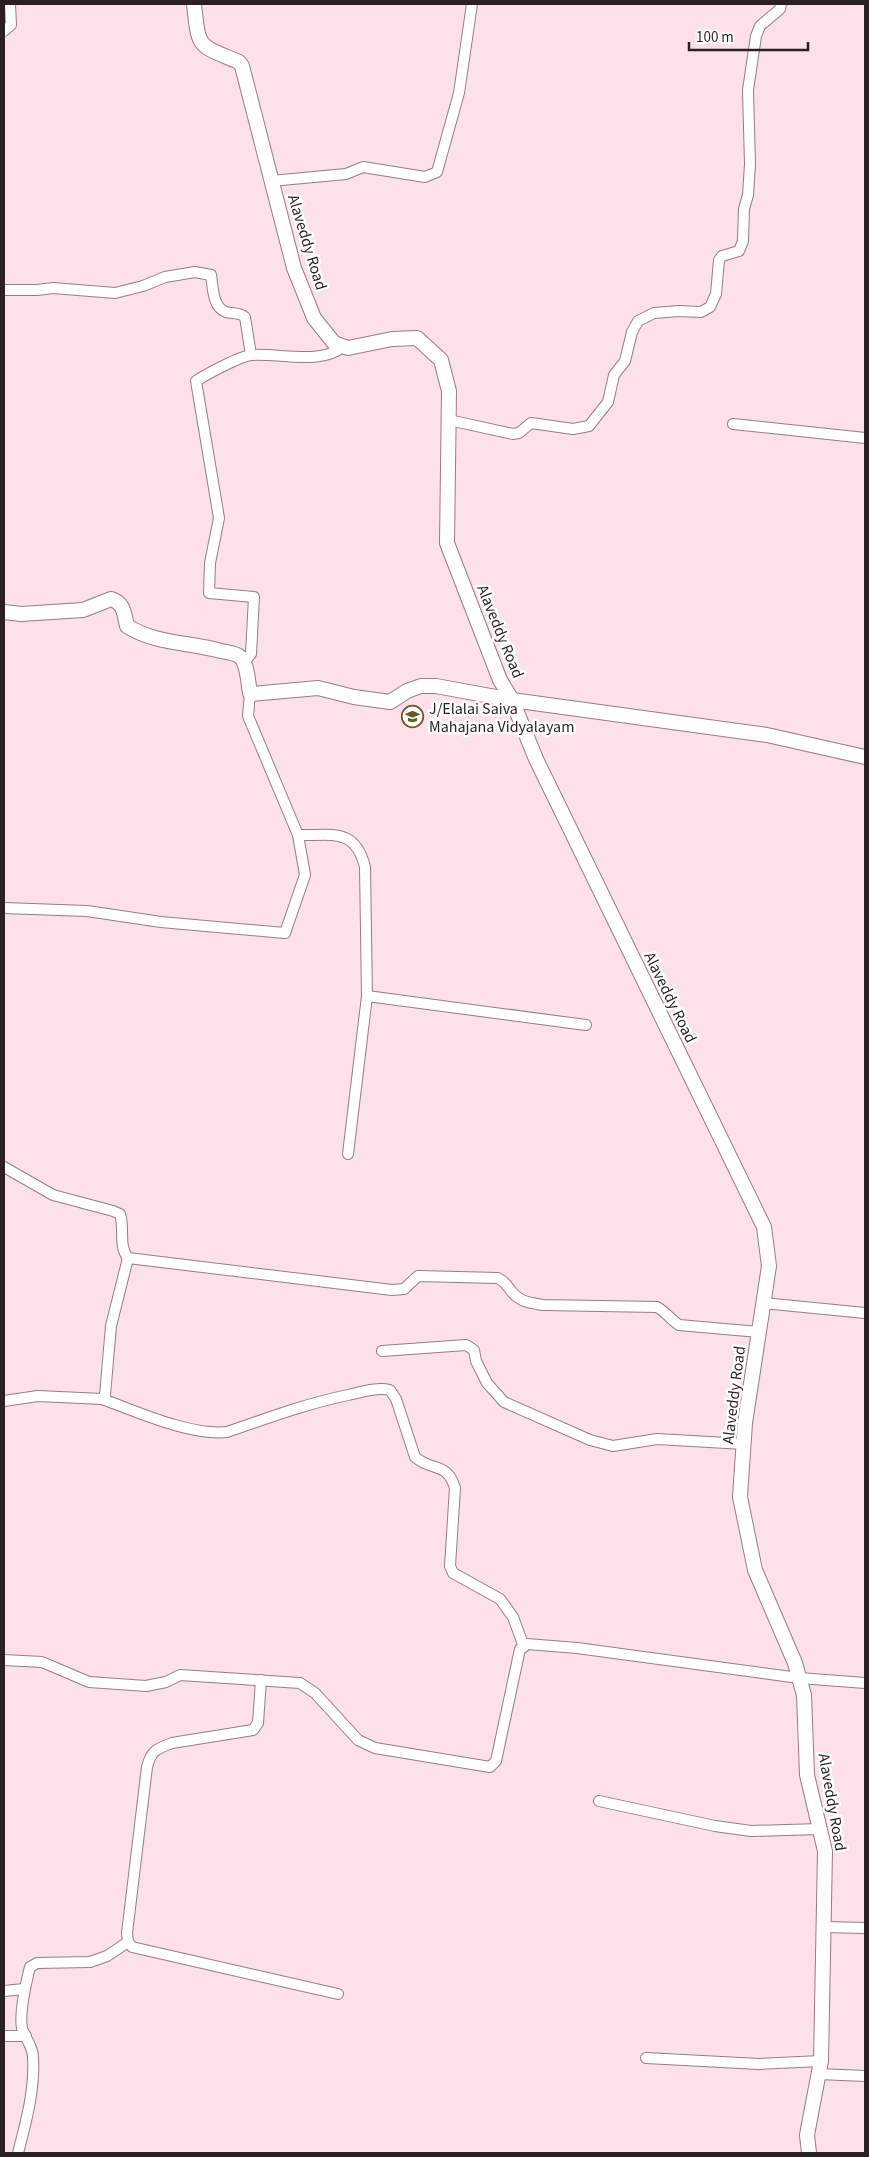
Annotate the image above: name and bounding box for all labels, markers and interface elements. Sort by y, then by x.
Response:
scale bar [689,20,808,52]
text: 100 m [696,27,734,48]
street label: Alaveddy Road [282,192,332,293]
street label: Alaveddy Road [471,581,529,681]
place label: J/Elalai Saiva Mahajana Vidyalayam [429,698,574,738]
school or university icon: J/Elalai Saiva Mahajana Vidyalayam [401,705,425,729]
street label: Alaveddy Road [639,948,702,1047]
street label: Alaveddy Road [717,1345,751,1446]
street label: Alaveddy Road [813,1752,851,1853]

